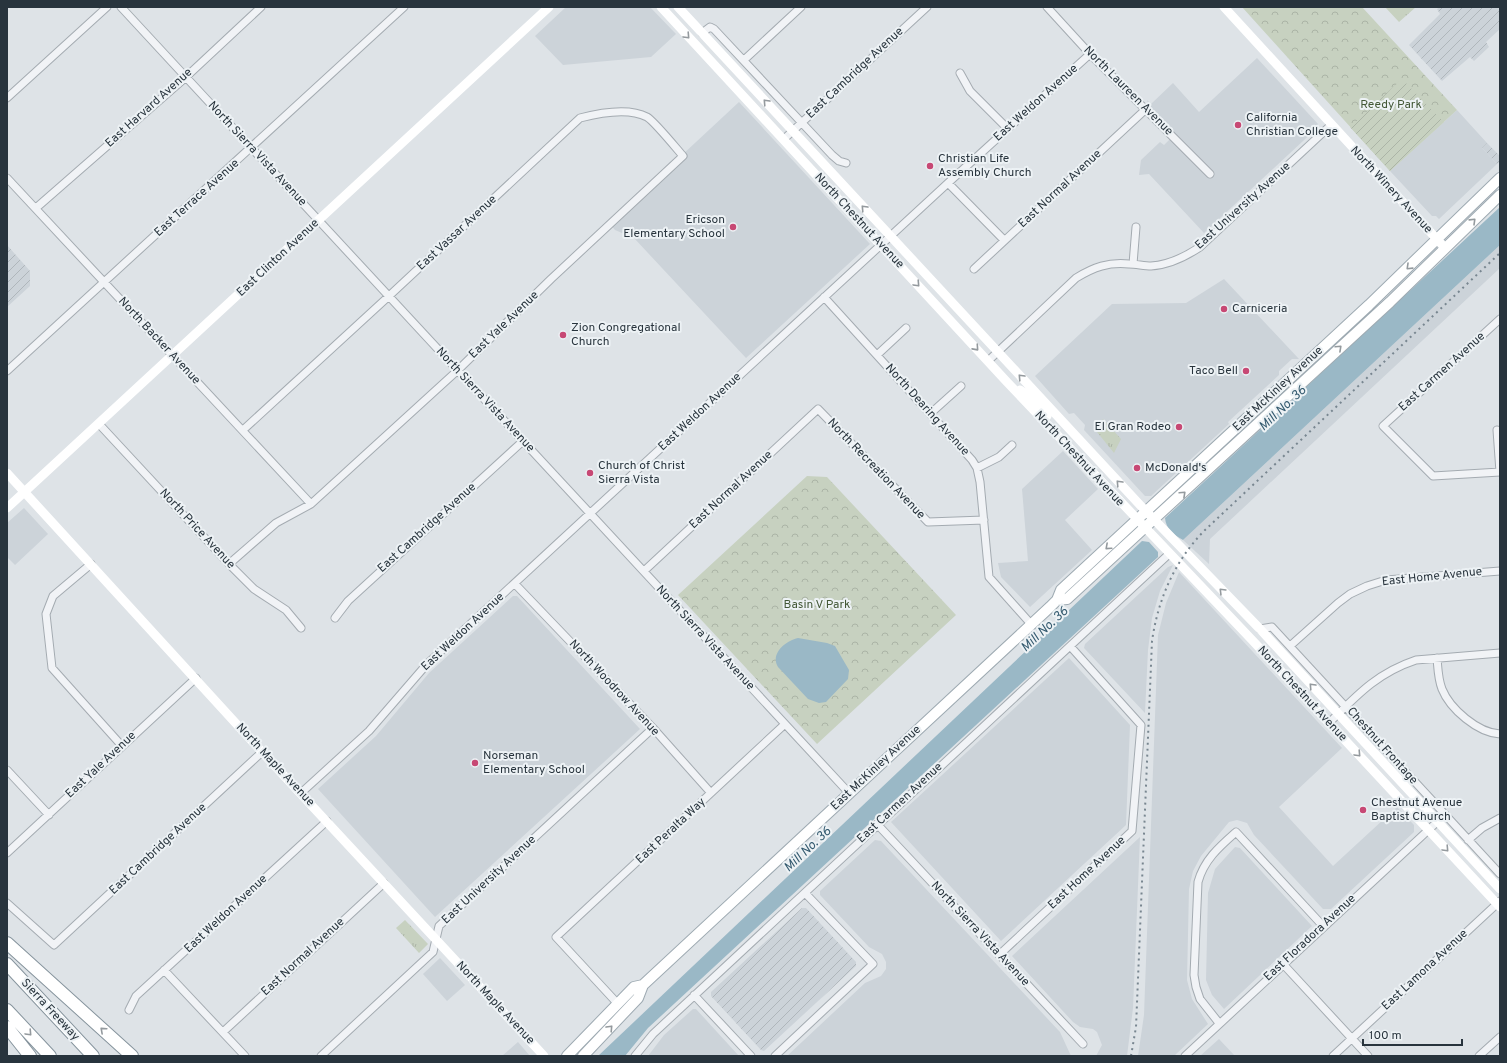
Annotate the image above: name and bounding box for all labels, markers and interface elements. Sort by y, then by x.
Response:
street label: East Cambridge Avenue [803,24,907,122]
one-way arrow [683,31,690,38]
street label: North Laureen Avenue [1080,43,1176,139]
street label: East Weldon Avenue [990,61,1082,145]
street label: East Harvard Avenue [102,65,196,151]
park label: Reedy Park [1360,97,1422,113]
street label: North Sierra Vista Avenue [204,98,310,210]
one-way arrow [763,99,771,107]
place label: California Christian College [1246,110,1338,140]
marker: California Christian College [1233,120,1243,130]
street label: North Winery Avenue [1346,143,1436,237]
street label: East Normal Avenue [1015,146,1105,232]
place label: Christian Life Assembly Church [938,151,1032,181]
street label: East Terrace Avenue [151,156,243,240]
street label: East University Avenue [1192,159,1294,253]
marker: Christian Life Assembly Church [925,161,935,171]
street label: North Chestnut Avenue [811,170,907,272]
street label: East Vassar Avenue [414,192,500,274]
one-way arrow [861,205,868,212]
place label: Ericson Elementary School [623,212,725,242]
street label: East Clinton Avenue [233,216,323,300]
one-way arrow [1468,219,1476,226]
marker: Ericson Elementary School [728,222,738,232]
one-way arrow [1406,262,1414,269]
one-way arrow [912,279,919,286]
street label: East Yale Avenue [466,288,542,362]
street label: North Backer Avenue [114,294,204,388]
place label: Carniceria [1232,301,1287,317]
marker: Carniceria [1219,304,1229,314]
place label: Zion Congregational Church [571,320,681,350]
street label: East Carmen Avenue [1395,329,1489,415]
marker: Zion Congregational Church [558,330,568,340]
one-way arrow [972,343,979,351]
street label: East McKinley Avenue [1229,343,1327,435]
street label: North Sierra Vista Avenue [432,344,538,456]
one-way arrow [1334,345,1342,353]
street label: North Dearing Avenue [881,361,973,459]
place label: Taco Bell [1189,363,1238,379]
marker: Taco Bell [1241,366,1251,376]
street label: East Weldon Avenue [655,369,745,455]
one-way arrow [1019,374,1026,382]
water label: Mill No. 36 [1256,383,1310,435]
street label: North Chestnut Avenue [1031,408,1127,510]
street label: North Recreation Avenue [824,415,928,523]
place label: El Gran Rodeo [1094,419,1171,435]
marker: El Gran Rodeo [1174,422,1184,432]
street label: East Normal Avenue [686,447,776,533]
place label: Church of Christ Sierra Vista [598,458,685,488]
place label: McDonald's [1145,460,1207,476]
marker: McDonald's [1132,463,1142,473]
marker: Church of Christ Sierra Vista [585,468,595,478]
street label: East Cambridge Avenue [374,479,480,577]
one-way arrow [1116,480,1124,488]
street label: North Price Avenue [156,485,238,573]
one-way arrow [1178,492,1185,499]
one-way arrow [1105,542,1113,549]
street label: East Home Avenue [1381,564,1483,590]
street label: North Sierra Vista Avenue [652,582,758,694]
one-way arrow [1219,588,1227,596]
street label: East Weldon Avenue [418,589,508,675]
park label: Basin V Park [784,597,851,613]
water label: Mill No. 36 [1018,604,1072,656]
street label: North Woodrow Avenue [565,636,663,740]
street label: North Chestnut Avenue [1254,643,1350,745]
one-way arrow [1309,683,1316,690]
street label: Chestnut Frontage [1343,704,1421,788]
street label: North Maple Avenue [232,720,318,810]
street label: East McKinley Avenue [827,722,925,814]
street label: East Yale Avenue [62,728,140,802]
place label: Norseman Elementary School [483,748,585,778]
one-way arrow [1353,749,1361,757]
marker: Norseman Elementary School [470,758,480,768]
street label: East Carmen Avenue [854,759,946,847]
street label: East Peralta Way [633,794,709,868]
place label: Chestnut Avenue Baptist Church [1371,795,1462,825]
street label: East Cambridge Avenue [106,800,210,898]
marker: Chestnut Avenue Baptist Church [1358,805,1368,815]
water label: Mill No. 36 [781,824,835,876]
street label: East University Avenue [438,832,540,928]
street label: East Home Avenue [1045,833,1129,913]
one-way arrow [1442,844,1449,852]
street label: East Weldon Avenue [181,871,271,957]
street label: North Sierra Vista Avenue [927,878,1033,990]
street label: East Floradora Avenue [1261,891,1359,985]
street label: East Normal Avenue [258,914,348,1000]
street label: East Lamona Avenue [1379,926,1471,1014]
street label: North Maple Avenue [452,958,538,1048]
street label: Sierra Freeway [17,976,83,1044]
scale bar [1363,1021,1462,1047]
one-way arrow [605,1025,613,1033]
one-way arrow [100,1027,108,1035]
one-way arrow [24,1028,31,1036]
text: 100 m [1369,1028,1402,1044]

